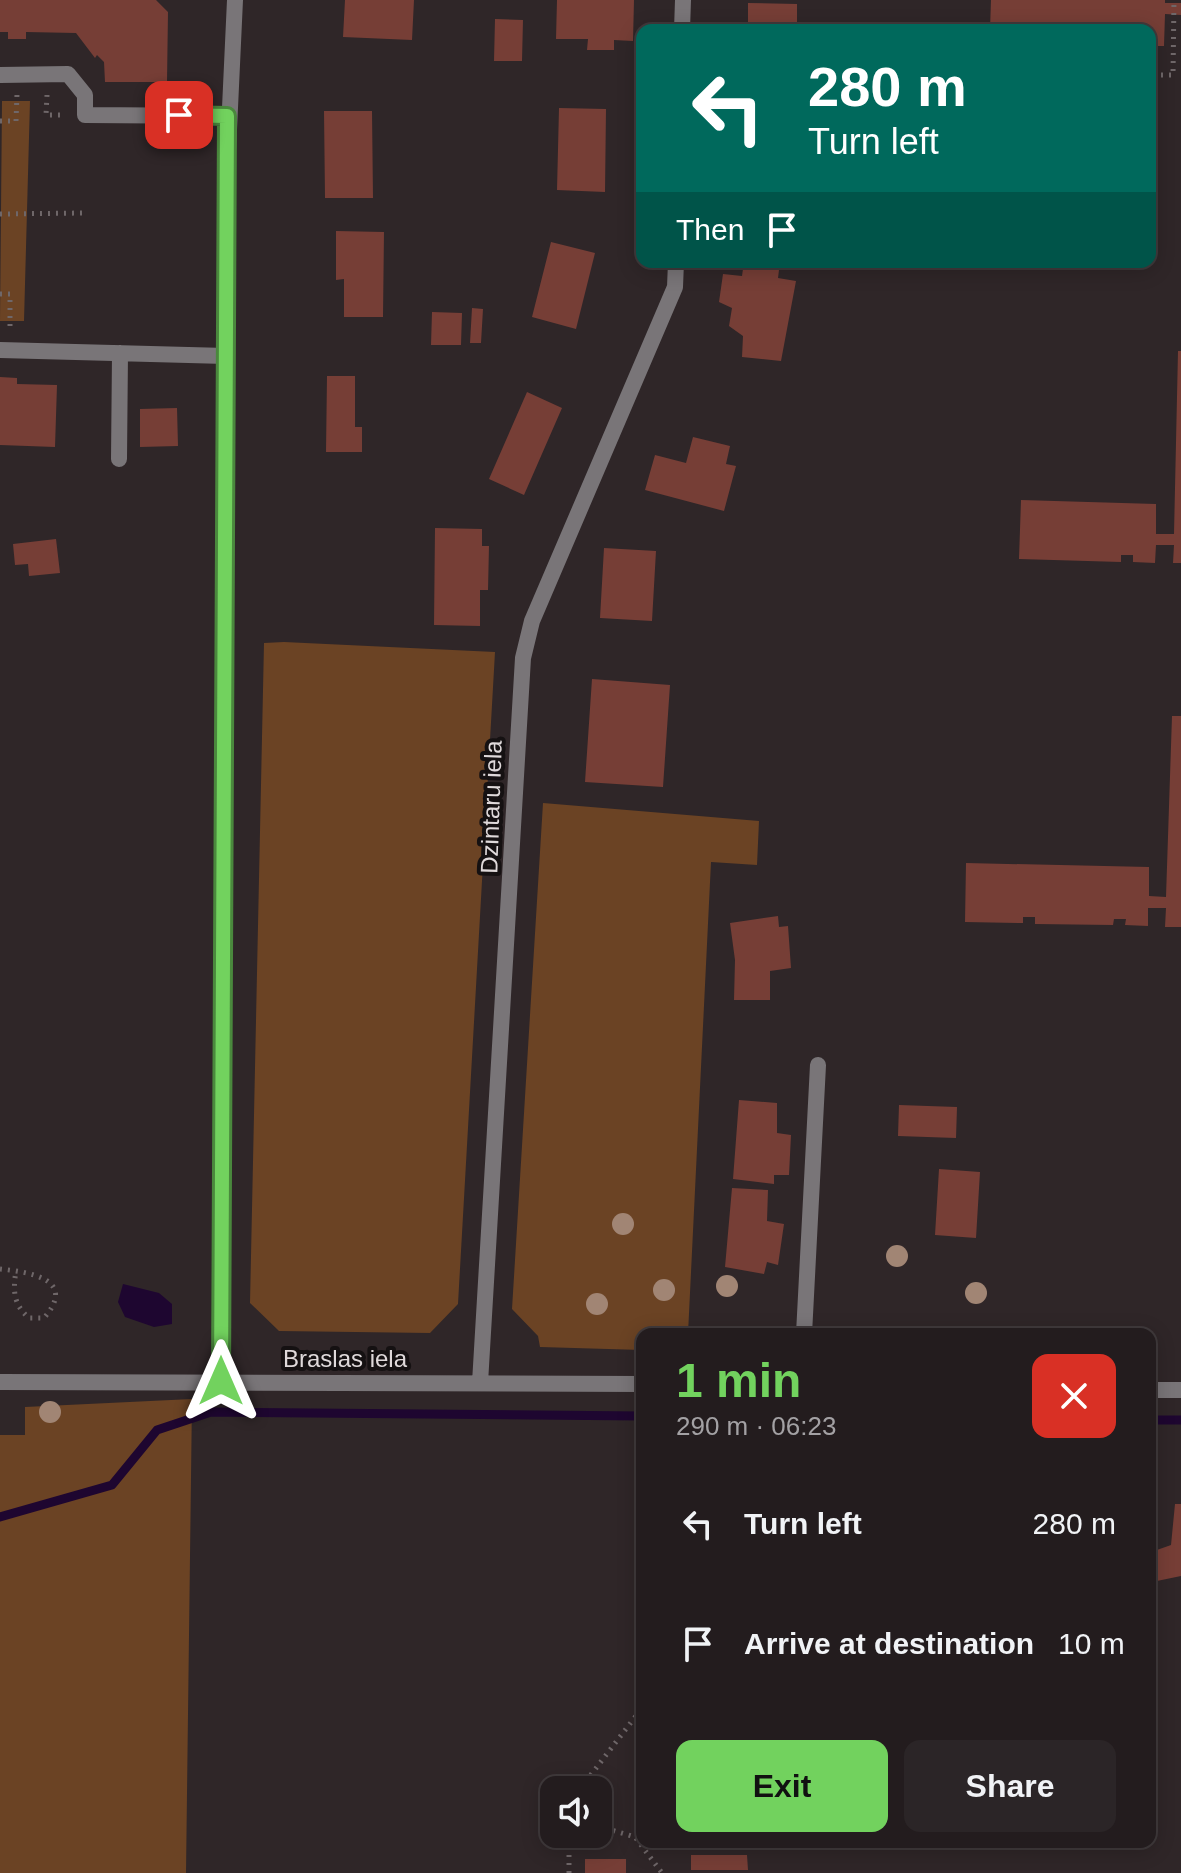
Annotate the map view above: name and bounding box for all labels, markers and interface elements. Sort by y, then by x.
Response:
text: 280 m [808,55,967,118]
icon: left [676,56,780,160]
pin [145,81,213,149]
icon: arrive [157,93,201,137]
text: Turn left [808,121,939,162]
icon: arrive [760,208,804,252]
text: Then [676,213,744,246]
street label: Dzintaru iela [475,739,507,874]
position arrow [179,1339,263,1423]
street label: Braslas iela [283,1345,408,1372]
text: 1 min [676,1354,801,1407]
button: close [1032,1354,1116,1438]
text: 290 m · 06:23 [676,1411,836,1441]
icon: left [676,1502,720,1546]
text: Turn left [744,1507,862,1540]
text: 280 m [1033,1507,1116,1540]
icon: arrive [676,1622,720,1666]
text: Arrive at destination [744,1627,1034,1660]
text: 10 m [1058,1627,1125,1660]
button: Exit [676,1740,888,1832]
button: Share [904,1740,1116,1832]
map controls [540,1776,612,1848]
button: sound [540,1776,612,1848]

